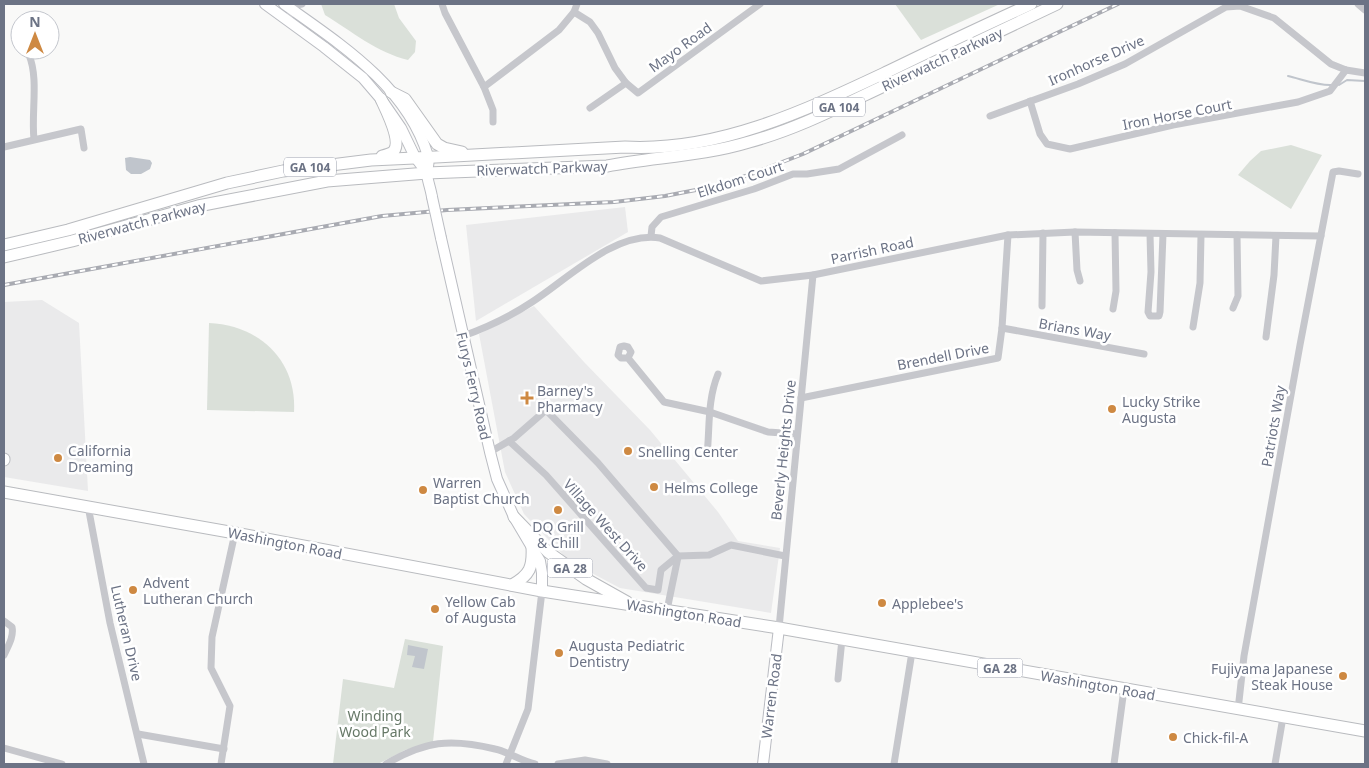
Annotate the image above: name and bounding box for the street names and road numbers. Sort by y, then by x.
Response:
street label: Mayo Road [645,18,715,76]
street label: Riverwatch Parkway [878,22,1006,95]
street label: Ironhorse Drive [1045,30,1147,90]
street label: Iron Horse Court [1121,94,1233,134]
road number: GA 104 [813,98,865,116]
street label: Riverwatch Parkway [476,156,609,180]
street label: Elkdom Court [695,156,785,202]
road number: GA 104 [284,158,336,176]
street label: Riverwatch Parkway [76,196,209,248]
street label: Parrish Road [829,232,915,268]
street label: Brians Way [1037,313,1113,345]
street label: Furys Ferry Road [452,330,496,442]
street label: Brendell Drive [895,338,991,374]
street label: Beverly Heights Drive [766,379,800,521]
street label: Patriots Way [1256,383,1290,468]
street label: Village West Drive [559,475,653,575]
street label: Washington Road [226,523,344,563]
road number: GA 28 [548,558,592,578]
street label: Lutheran Drive [107,583,147,683]
street label: Washington Road [625,595,743,631]
street label: Warren Road [756,652,786,740]
road number: GA 28 [978,658,1022,678]
street label: Washington Road [1039,666,1157,704]

